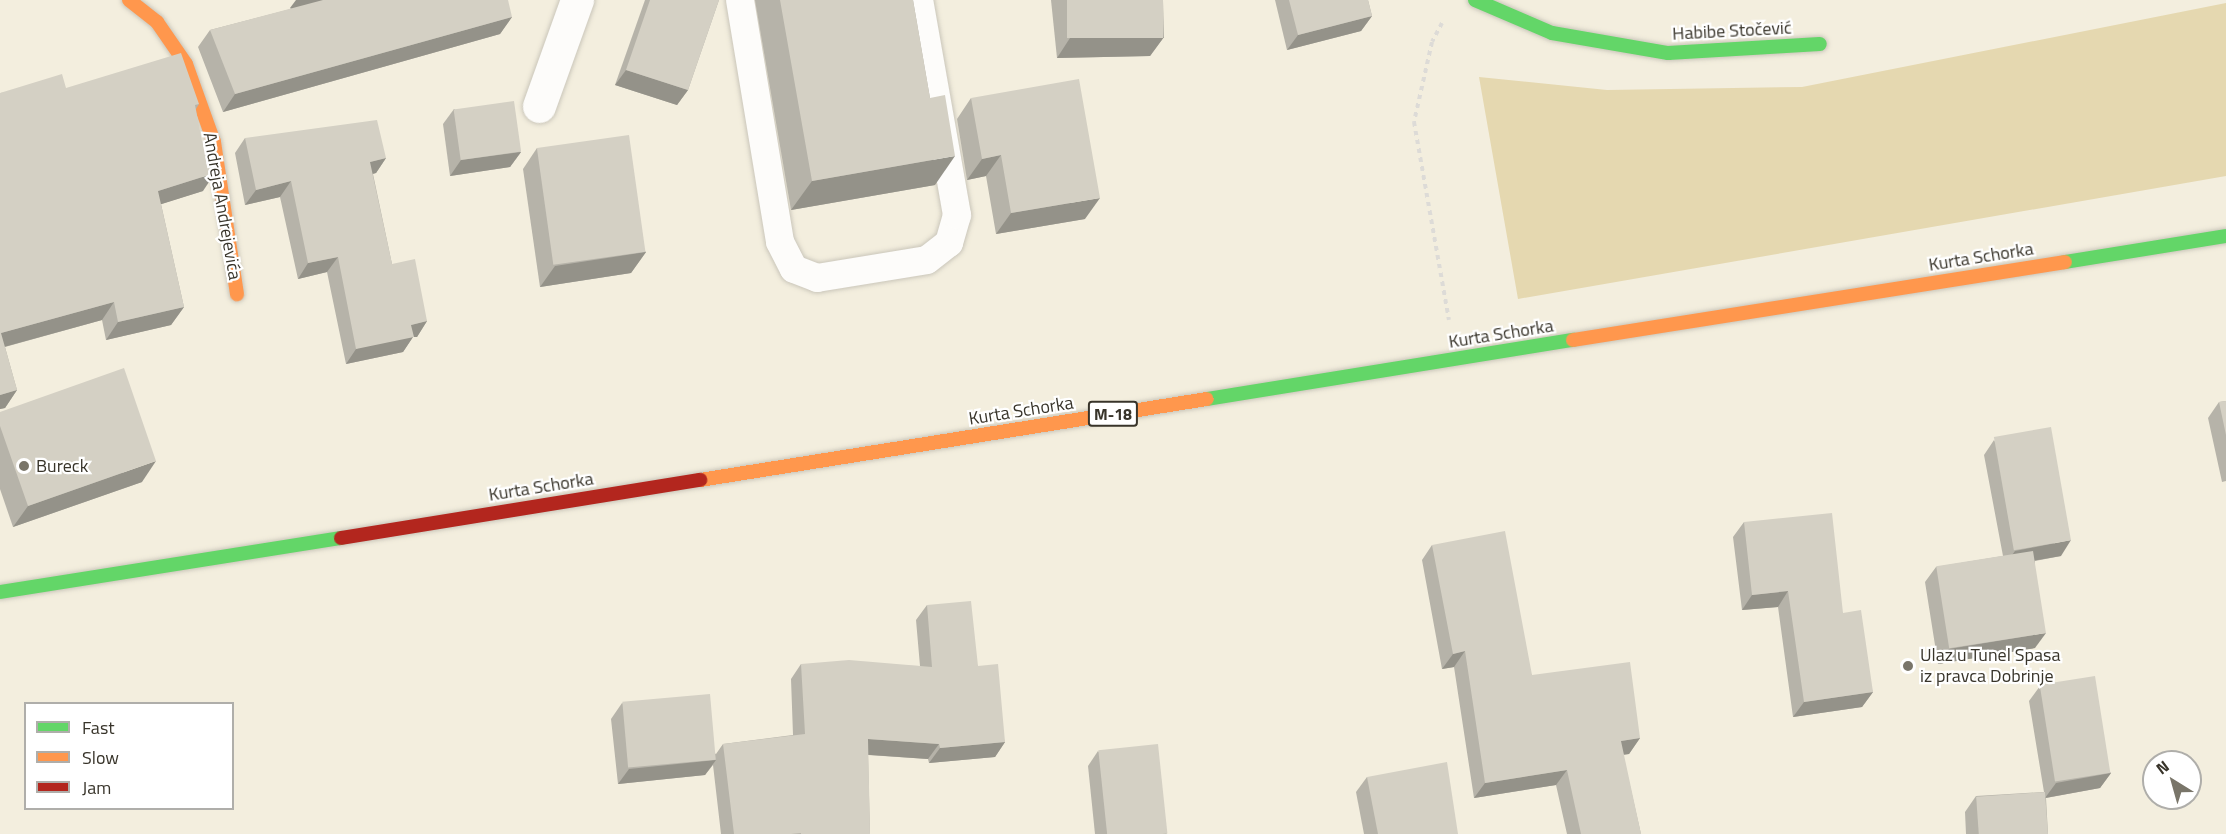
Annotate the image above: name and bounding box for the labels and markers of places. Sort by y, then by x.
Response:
place label: Bureck [36,455,88,477]
marker: Bureck [17,459,31,473]
place label: Ulaz u Tunel Spasa iz pravca Dobrinje [1920,645,2060,688]
marker: Ulaz u Tunel Spasa iz pravca Dobrinje [1901,659,1915,673]

